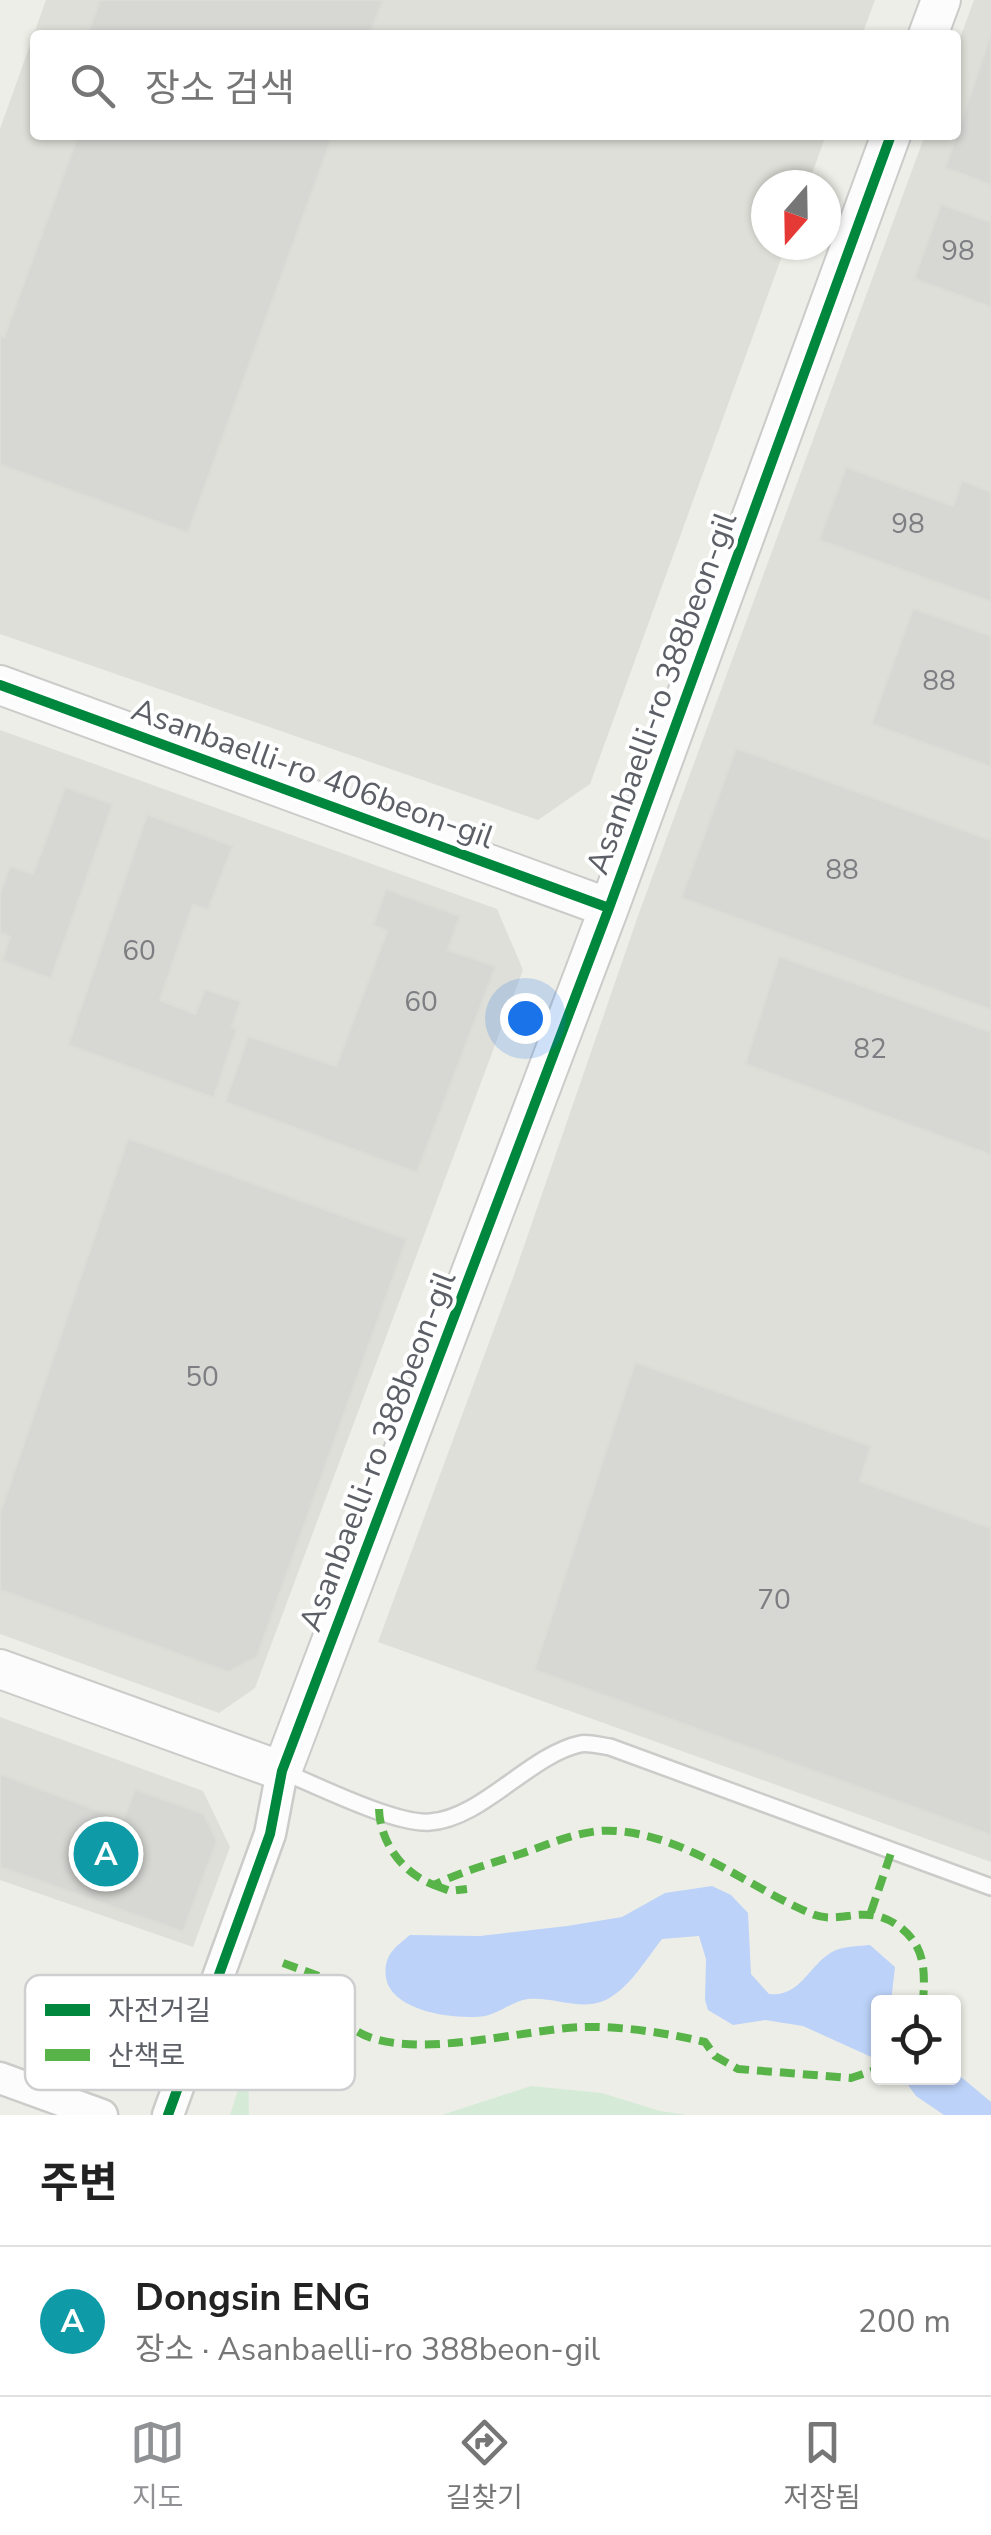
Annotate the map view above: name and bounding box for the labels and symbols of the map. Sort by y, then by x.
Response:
north arrow [751,170,841,260]
house number: 98 [941,232,975,270]
house number: 98 [891,505,925,543]
street label: Asanbaelli-ro 388beon-gil [576,506,747,880]
house number: 88 [922,662,956,700]
street label: Asanbaelli-ro 406beon-gil [126,688,500,859]
house number: 88 [825,851,859,889]
house number: 60 [122,932,156,970]
house number: 60 [404,983,438,1021]
your location [500,993,551,1044]
house number: 82 [853,1030,887,1068]
street label: Asanbaelli-ro 388beon-gil [289,1264,466,1637]
house number: 50 [185,1358,219,1396]
house number: 70 [757,1581,791,1619]
pin: A [74,1816,138,1892]
legend [25,1975,355,2090]
text: 자전거길 [108,1992,211,2030]
text: 산책로 [108,2037,185,2075]

